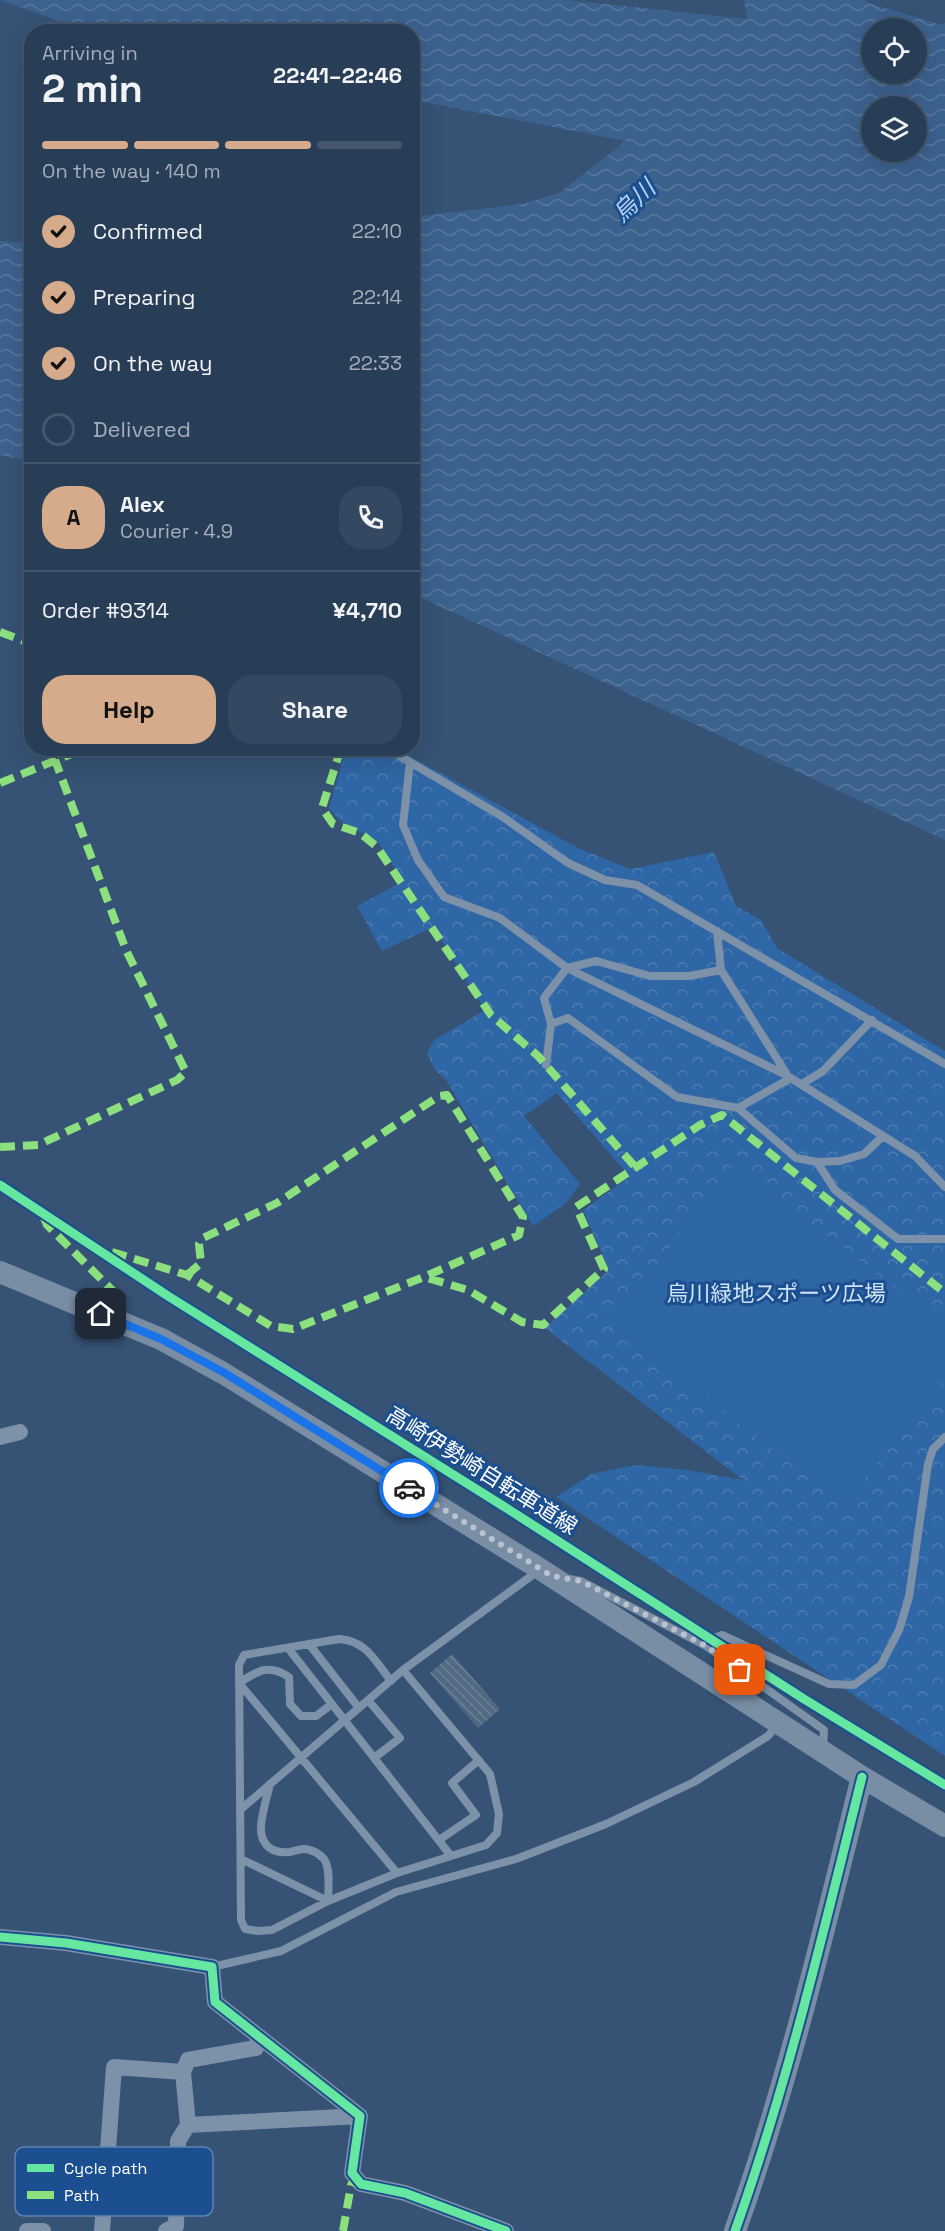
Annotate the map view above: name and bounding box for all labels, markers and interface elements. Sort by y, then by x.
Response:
map controls [861,18,927,162]
button: locate [861,18,927,84]
text: Arriving in [42,40,138,66]
text: 22:41–22:46 [273,61,402,89]
text: 2 min [42,64,143,113]
button: layers [861,96,927,162]
text: On the way · 140 m [42,158,221,184]
water label: 烏川 [606,171,664,228]
icon: check [42,215,75,248]
text: Confirmed [93,217,203,245]
text: 22:10 [352,218,402,244]
icon: check [42,281,75,314]
text: Preparing [93,283,195,311]
text: 22:14 [352,284,402,310]
icon: check [42,347,75,380]
text: On the way [93,349,212,377]
text: 22:33 [349,350,402,376]
text: Delivered [93,415,191,443]
button: phone [339,486,402,549]
text: Alex [120,490,165,518]
text: A [67,503,80,531]
text: Courier · 4.9 [120,518,233,544]
text: Order #9314 [42,596,169,624]
text: ¥4,710 [332,596,402,624]
button: Help [42,675,216,744]
button: Share [228,675,402,744]
park label: 烏川緑地スポーツ広場 [666,1279,886,1307]
pin [75,1288,126,1339]
icon: home [84,1297,117,1330]
street label: 高崎伊勢崎自転車道線 [381,1400,583,1540]
courier [379,1458,439,1518]
icon: car [393,1472,426,1505]
pin [714,1644,765,1695]
icon: bag [723,1653,756,1686]
legend [15,2147,213,2216]
text: Cycle path [64,2158,147,2179]
text: Path [64,2185,99,2206]

